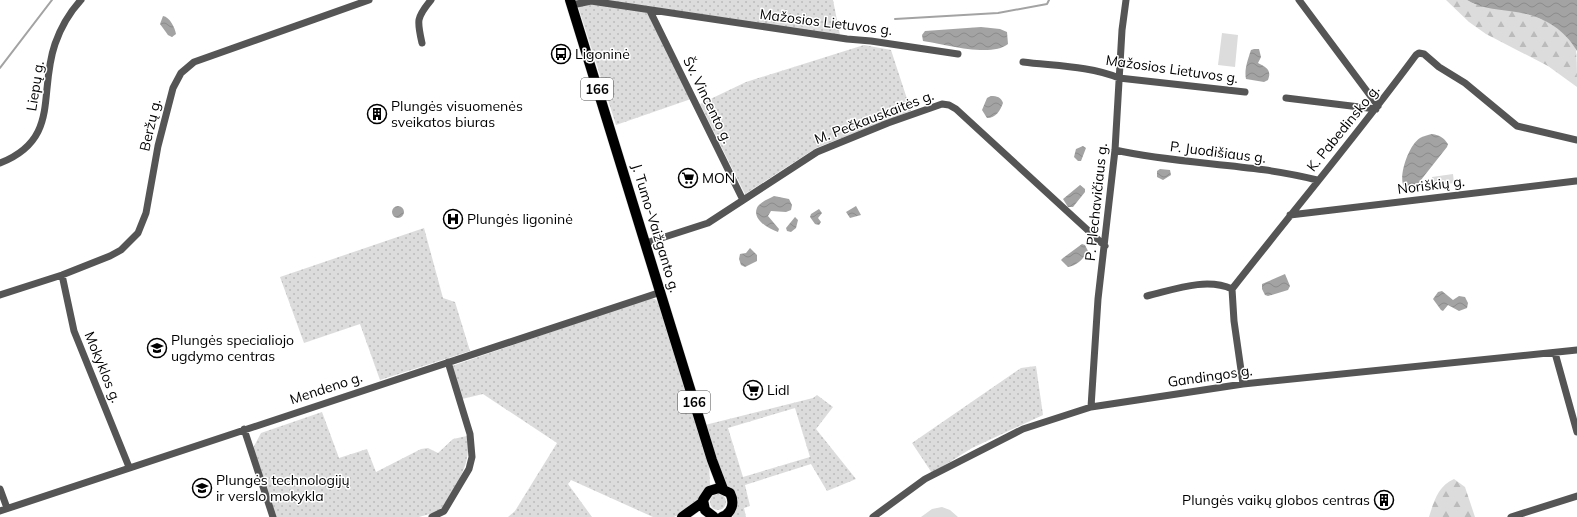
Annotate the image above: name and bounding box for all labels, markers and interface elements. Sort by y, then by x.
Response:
street label: Mažosios Lietuvos g. [759,5,893,39]
bus stop icon: Ligoninė [550,43,572,65]
place label: Ligoninė [575,45,630,63]
street label: Mažosios Lietuvos g. [1105,51,1239,87]
street label: Šv. Vincento g. [679,54,737,146]
street label: Liepų g. [22,60,48,112]
road number: 166 [581,78,613,100]
street label: K. Pabedinsko g. [1303,81,1383,175]
street label: M. Pečkauskaitės g. [812,86,936,148]
street label: Beržų g. [135,97,165,153]
place label: Plungės visuomenės sveikatos biuras [391,97,523,131]
building icon: Plungės visuomenės sveikatos biuras [366,103,388,125]
street label: P. Juodišiaus g. [1169,137,1267,167]
street label: P. Plechavičiaus g. [1081,142,1111,262]
street label: J. Tumo-Vaižganto g. [628,161,684,295]
supermarket icon: MON [677,167,699,189]
place label: MON [702,169,735,187]
street label: Noriškių g. [1396,172,1466,198]
hospital icon: Plungės ligoninė [442,208,464,230]
place label: Plungės ligoninė [467,210,573,228]
street label: Mokyklos g. [81,329,125,405]
place label: Plungės specialiojo ugdymo centras [171,331,294,365]
school or university icon: Plungės specialiojo ugdymo centras [146,337,168,359]
street label: Gandingos g. [1166,361,1254,391]
street label: Mendeno g. [287,368,365,408]
supermarket icon: Lidl [742,379,764,401]
place label: Lidl [767,381,790,399]
road number: 166 [678,391,710,413]
place label: Plungės technologijų ir verslo mokykla [216,471,350,505]
school or university icon: Plungės technologijų ir verslo mokykla [191,477,213,499]
building icon: Plungės vaikų globos centras [1373,489,1395,511]
place label: Plungės vaikų globos centras [1182,491,1370,509]

